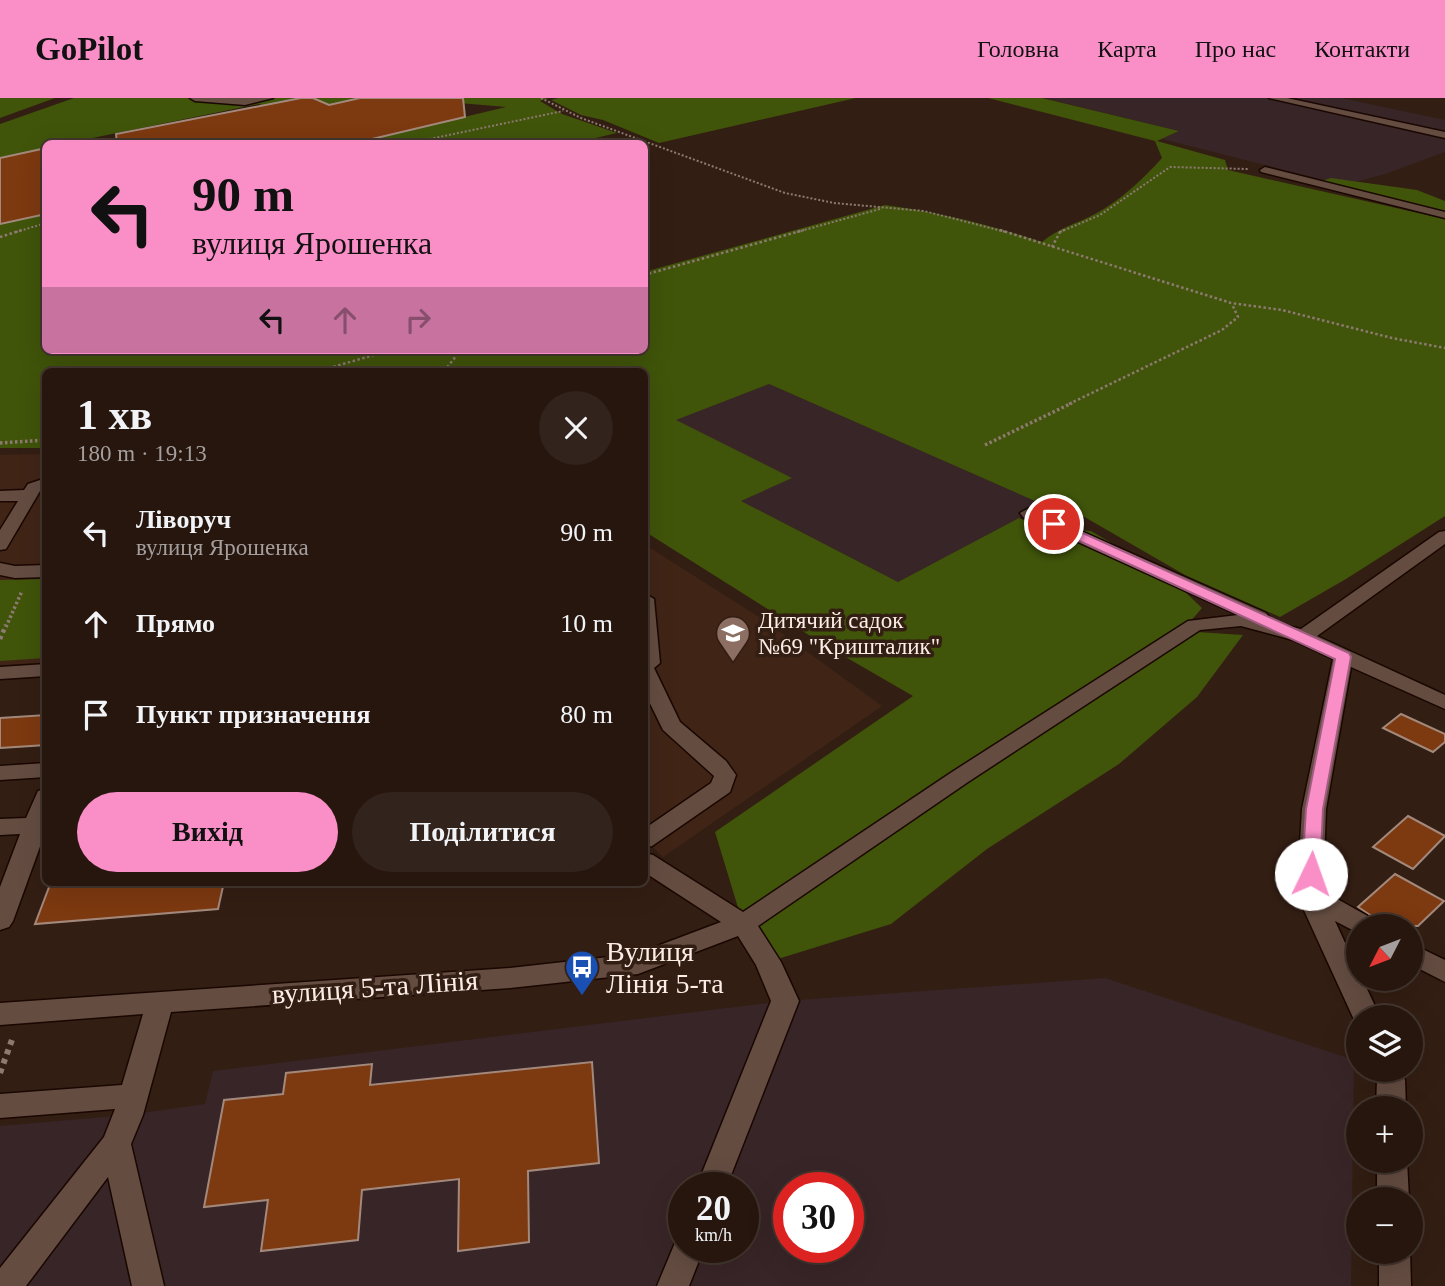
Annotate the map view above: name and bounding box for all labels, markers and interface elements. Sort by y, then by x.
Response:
text: GoPilot [35,31,143,67]
text: Головна [977,36,1059,62]
text: Карта [1097,36,1157,62]
text: Про нас [1195,36,1276,62]
text: Контакти [1314,36,1410,62]
text: 90 m [192,167,294,222]
icon: left [77,168,168,259]
text: вулиця Ярошенка [192,225,432,261]
icon: left [253,301,291,339]
icon: ahead [326,301,364,339]
icon: right [399,301,437,339]
button: close [539,391,613,465]
text: 1 хв [77,392,152,438]
text: 180 m · 19:13 [77,441,207,466]
pin [1024,494,1084,554]
text: Ліворуч [136,505,231,534]
icon: arrive [1035,505,1073,543]
icon: left [77,514,115,552]
text: 90 m [560,518,613,547]
text: вулиця Ярошенка [136,535,309,560]
icon: ahead [77,605,115,643]
place label: Дитячий садок №69 "Кришталик" [758,608,940,659]
text: Прямо [136,609,215,638]
text: 10 m [560,609,613,638]
school or university icon: Дитячий садок №69 "Кришталик" [714,614,752,663]
icon: arrive [77,696,115,734]
text: Пункт призначення [136,700,371,729]
text: 80 m [560,700,613,729]
button: Вихід [77,792,338,872]
button: Поділитися [352,792,613,872]
position arrow [1274,837,1348,911]
north arrow [1346,914,1423,990]
map controls [1346,914,1423,1264]
place label: Вулиця Лінія 5-та [606,936,724,999]
bus stop icon: Вулиця Лінія 5-та [563,948,601,997]
street label: вулиця 5-та Лінія [271,964,479,1010]
button: layers [1346,1005,1423,1082]
button: + [1346,1096,1423,1173]
speed limit sign: 30 [773,1172,864,1263]
button: − [1346,1187,1423,1264]
text: 20 [696,1189,731,1228]
text: km/h [695,1225,732,1245]

